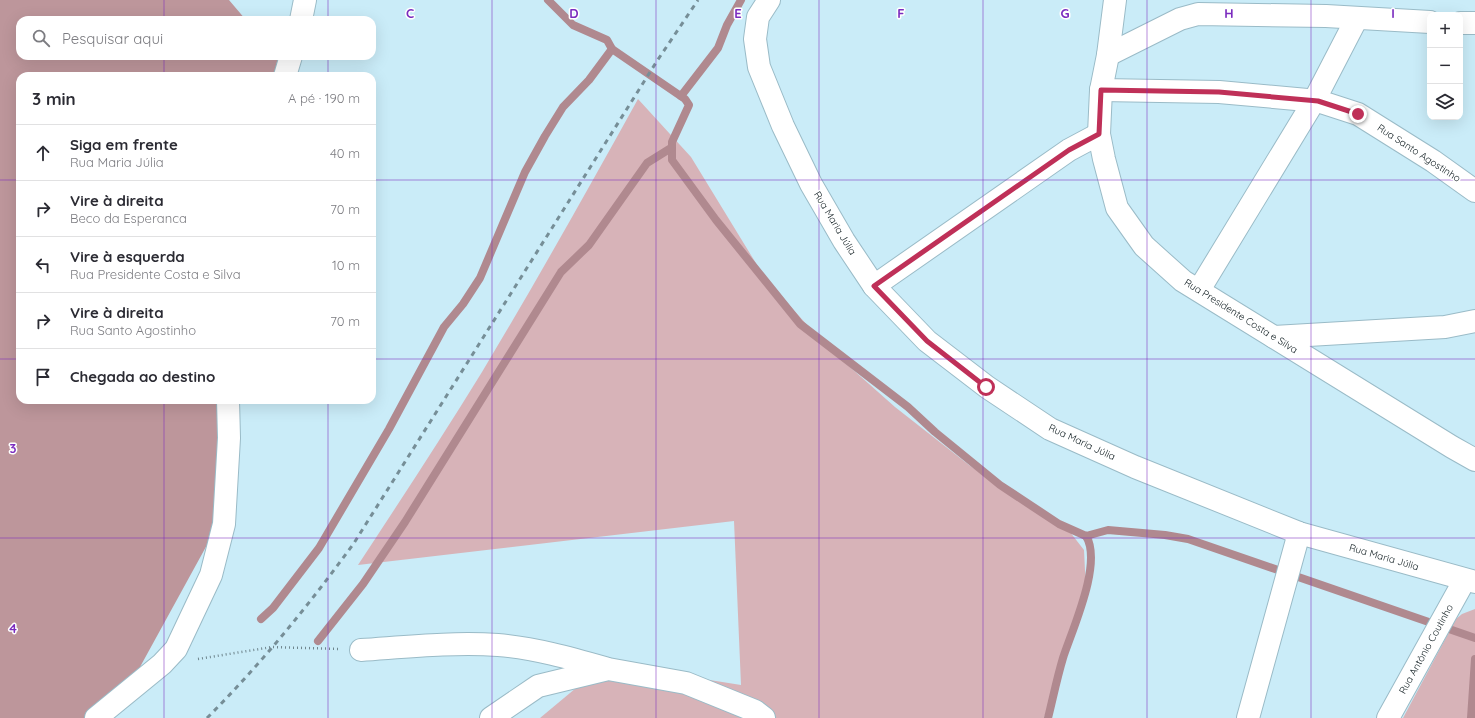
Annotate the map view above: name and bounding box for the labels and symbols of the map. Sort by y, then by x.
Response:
text: C [406,5,414,21]
text: D [569,5,579,21]
text: E [734,5,742,21]
text: F [897,5,905,21]
text: G [1060,5,1070,21]
text: H [1224,5,1234,21]
text: I [1391,5,1395,21]
route end [1349,105,1367,123]
street label: Rua Santo Agostinho [1375,121,1463,185]
street label: Rua Maria Júlia [811,189,859,257]
street label: Rua Presidente Costa e Silva [1182,276,1300,356]
route start [977,378,995,396]
street label: Rua Maria Júlia [1047,421,1117,463]
text: 3 [10,440,17,456]
street label: Rua Maria Júlia [1348,541,1420,573]
street label: Rua Antônio Coutinho [1396,602,1456,696]
text: 4 [9,620,17,636]

